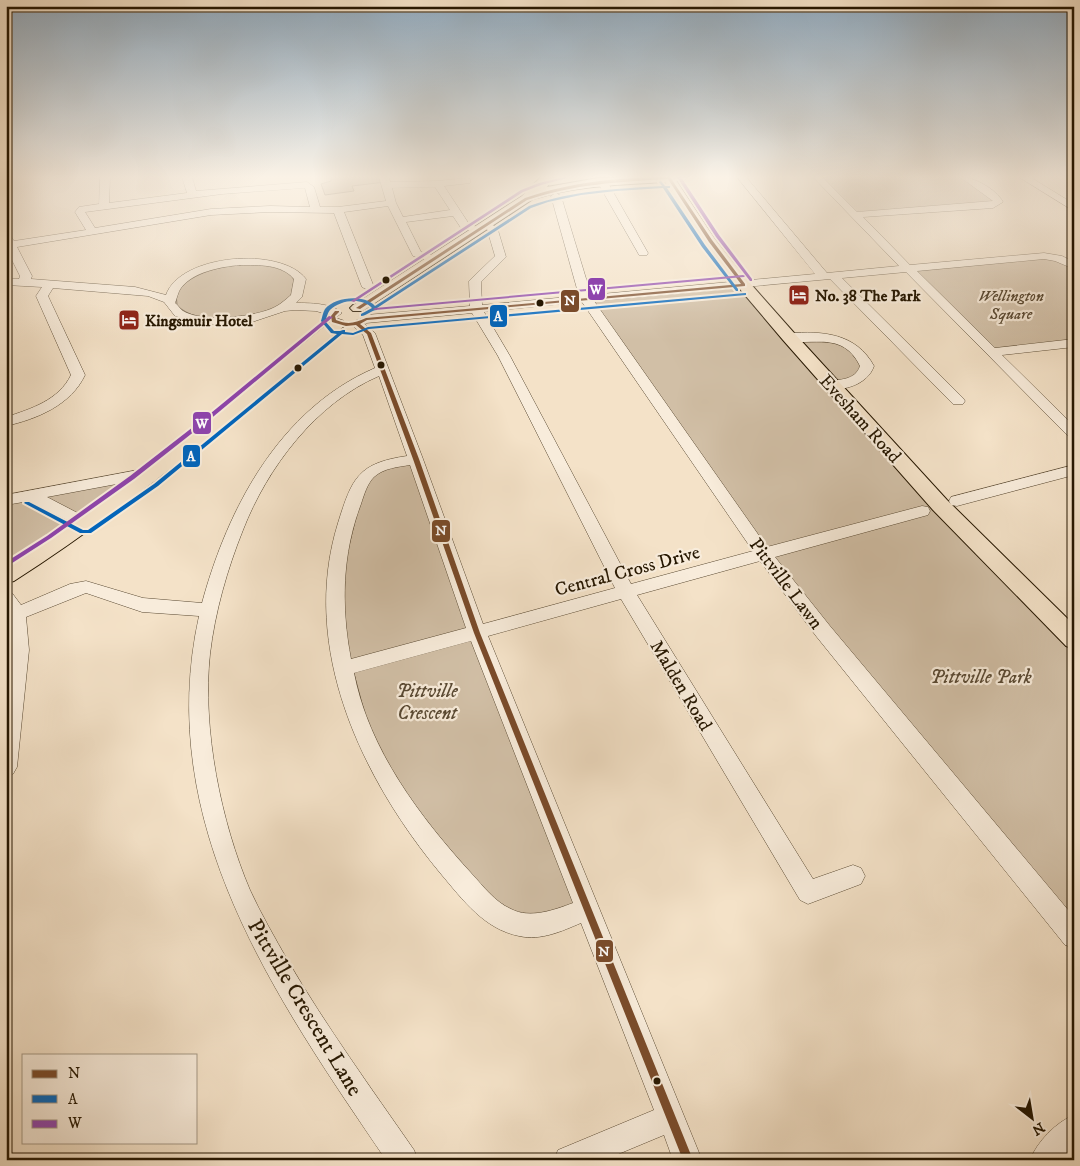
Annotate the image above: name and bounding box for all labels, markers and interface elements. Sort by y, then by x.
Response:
unlabelled marker [381,275,391,285]
line badge: W [587,277,606,301]
text: W [589,281,604,299]
hotel icon: No. 38 The Park [787,283,811,307]
place label: No. 38 The Park [815,286,922,306]
park label: Wellington Square [978,286,1044,324]
line badge: N [560,289,580,313]
text: N [564,292,576,310]
unlabelled marker [535,298,545,308]
line badge: A [489,304,508,328]
hotel icon: Kingsmuir Hotel [117,308,141,332]
text: A [493,308,504,326]
place label: Kingsmuir Hotel [145,311,254,331]
unlabelled marker [376,360,386,370]
unlabelled marker [293,363,303,373]
street label: Evesham Road [814,370,906,468]
line badge: W [192,411,212,435]
text: W [195,415,210,433]
line badge: A [182,444,201,468]
text: A [186,448,197,466]
line badge: N [431,519,451,543]
text: N [435,522,447,540]
street label: Pittville Lawn [744,534,828,634]
street label: Central Cross Drive [552,541,703,602]
street label: Malden Road [645,636,717,736]
park label: Pittville Park [930,666,1032,689]
park label: Pittville Crescent [396,680,458,725]
street label: Pittville Crescent Lane [241,915,368,1101]
line badge: N [595,939,614,963]
text: N [598,943,610,961]
legend [22,1054,198,1144]
text: N [68,1064,80,1083]
unlabelled marker [652,1076,662,1086]
text: A [68,1090,78,1109]
north arrow [1008,1094,1058,1144]
text: W [67,1114,82,1133]
text: N [1028,1118,1048,1139]

